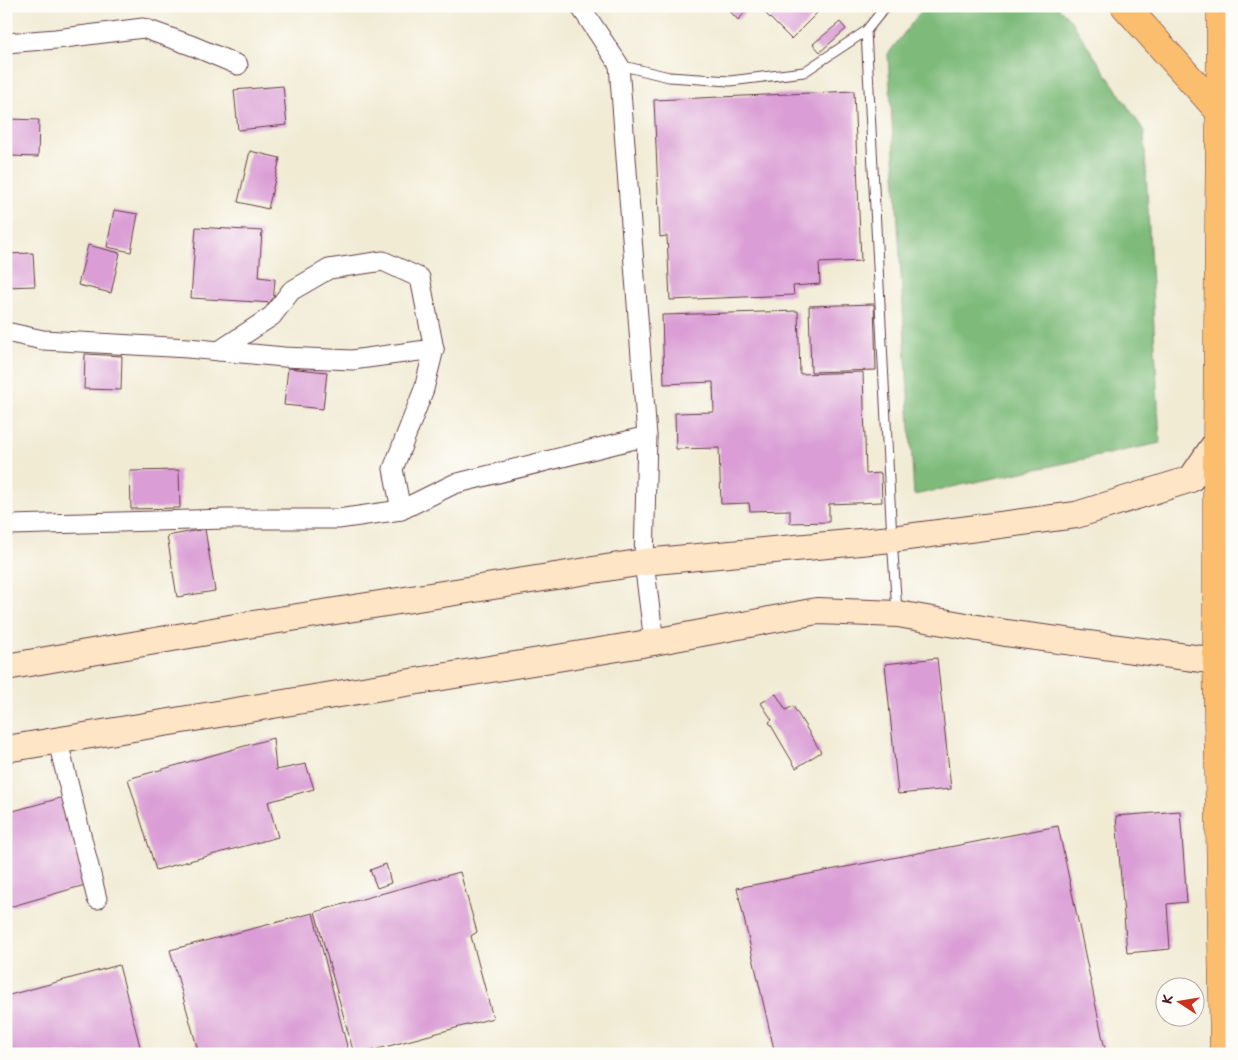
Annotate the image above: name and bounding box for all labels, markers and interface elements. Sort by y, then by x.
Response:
north arrow [1156,978,1206,1028]
text: K [1157,993,1177,1006]

